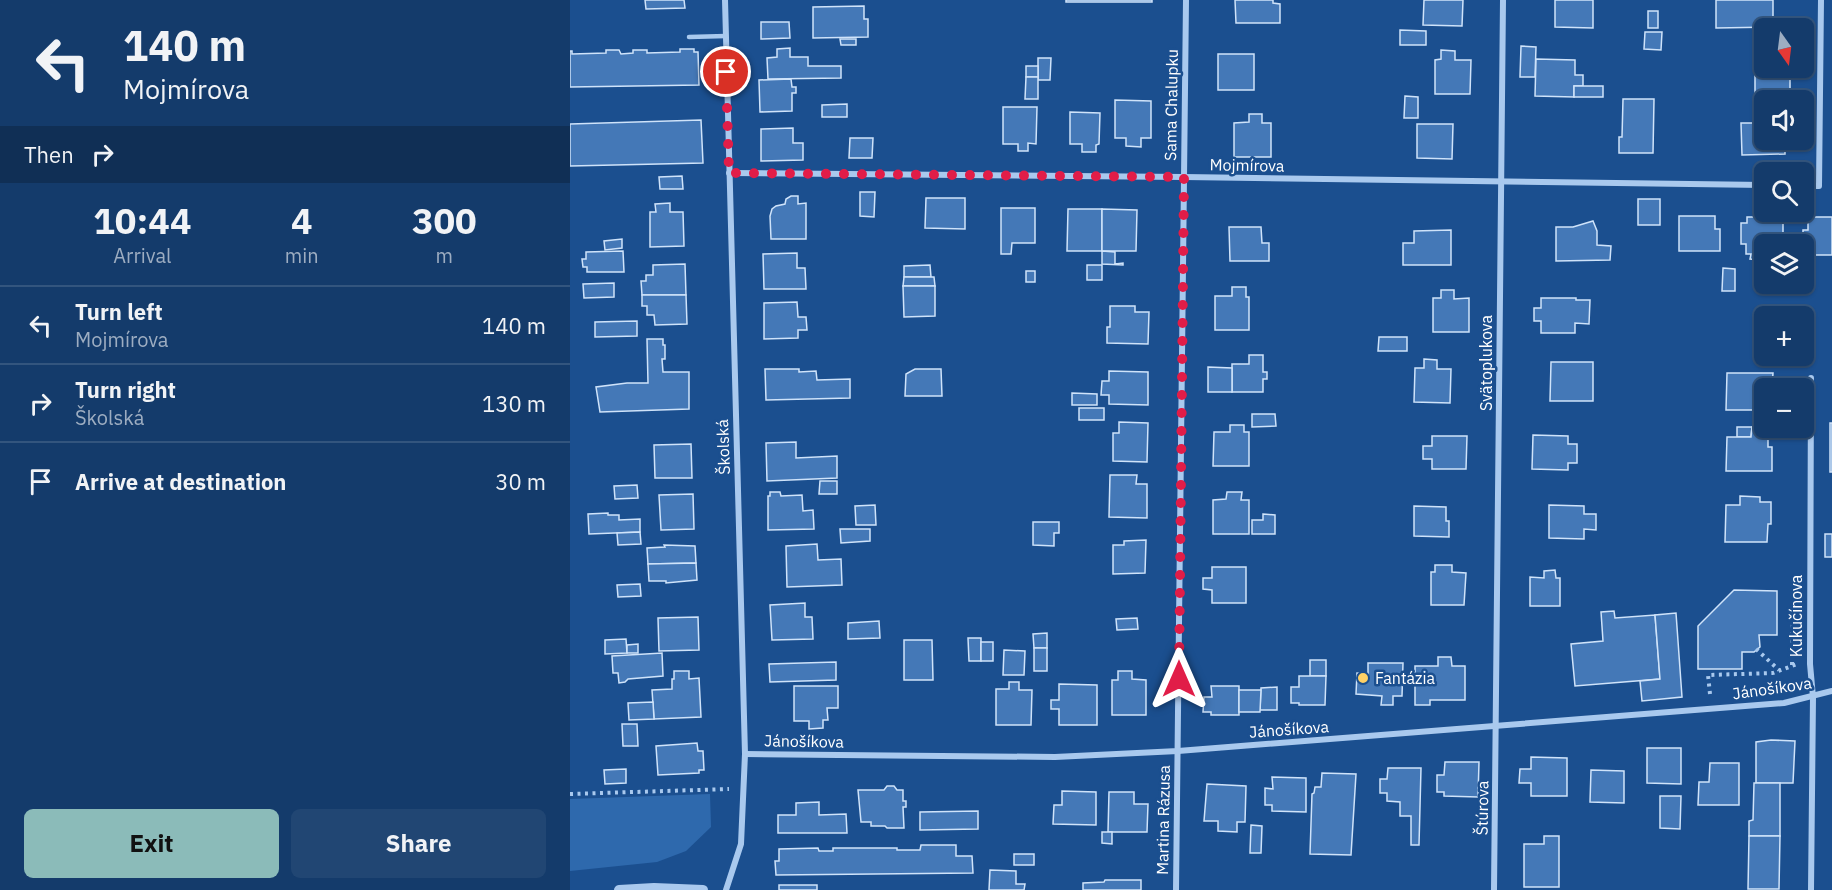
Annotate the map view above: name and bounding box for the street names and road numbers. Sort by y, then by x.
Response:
street label: Sama Chalupku [1160,49,1182,161]
street label: Mojmírova [1209,154,1285,176]
street label: Svätoplukova [1476,315,1496,411]
street label: Školská [711,418,734,475]
street label: Kukučínova [1786,574,1806,657]
street label: Jánošíkova [1731,672,1813,703]
street label: Jánošíkova [1248,716,1330,742]
street label: Jánošíkova [764,730,845,752]
street label: Martina Rázusa [1152,764,1174,875]
street label: Štúrova [1471,780,1492,836]

